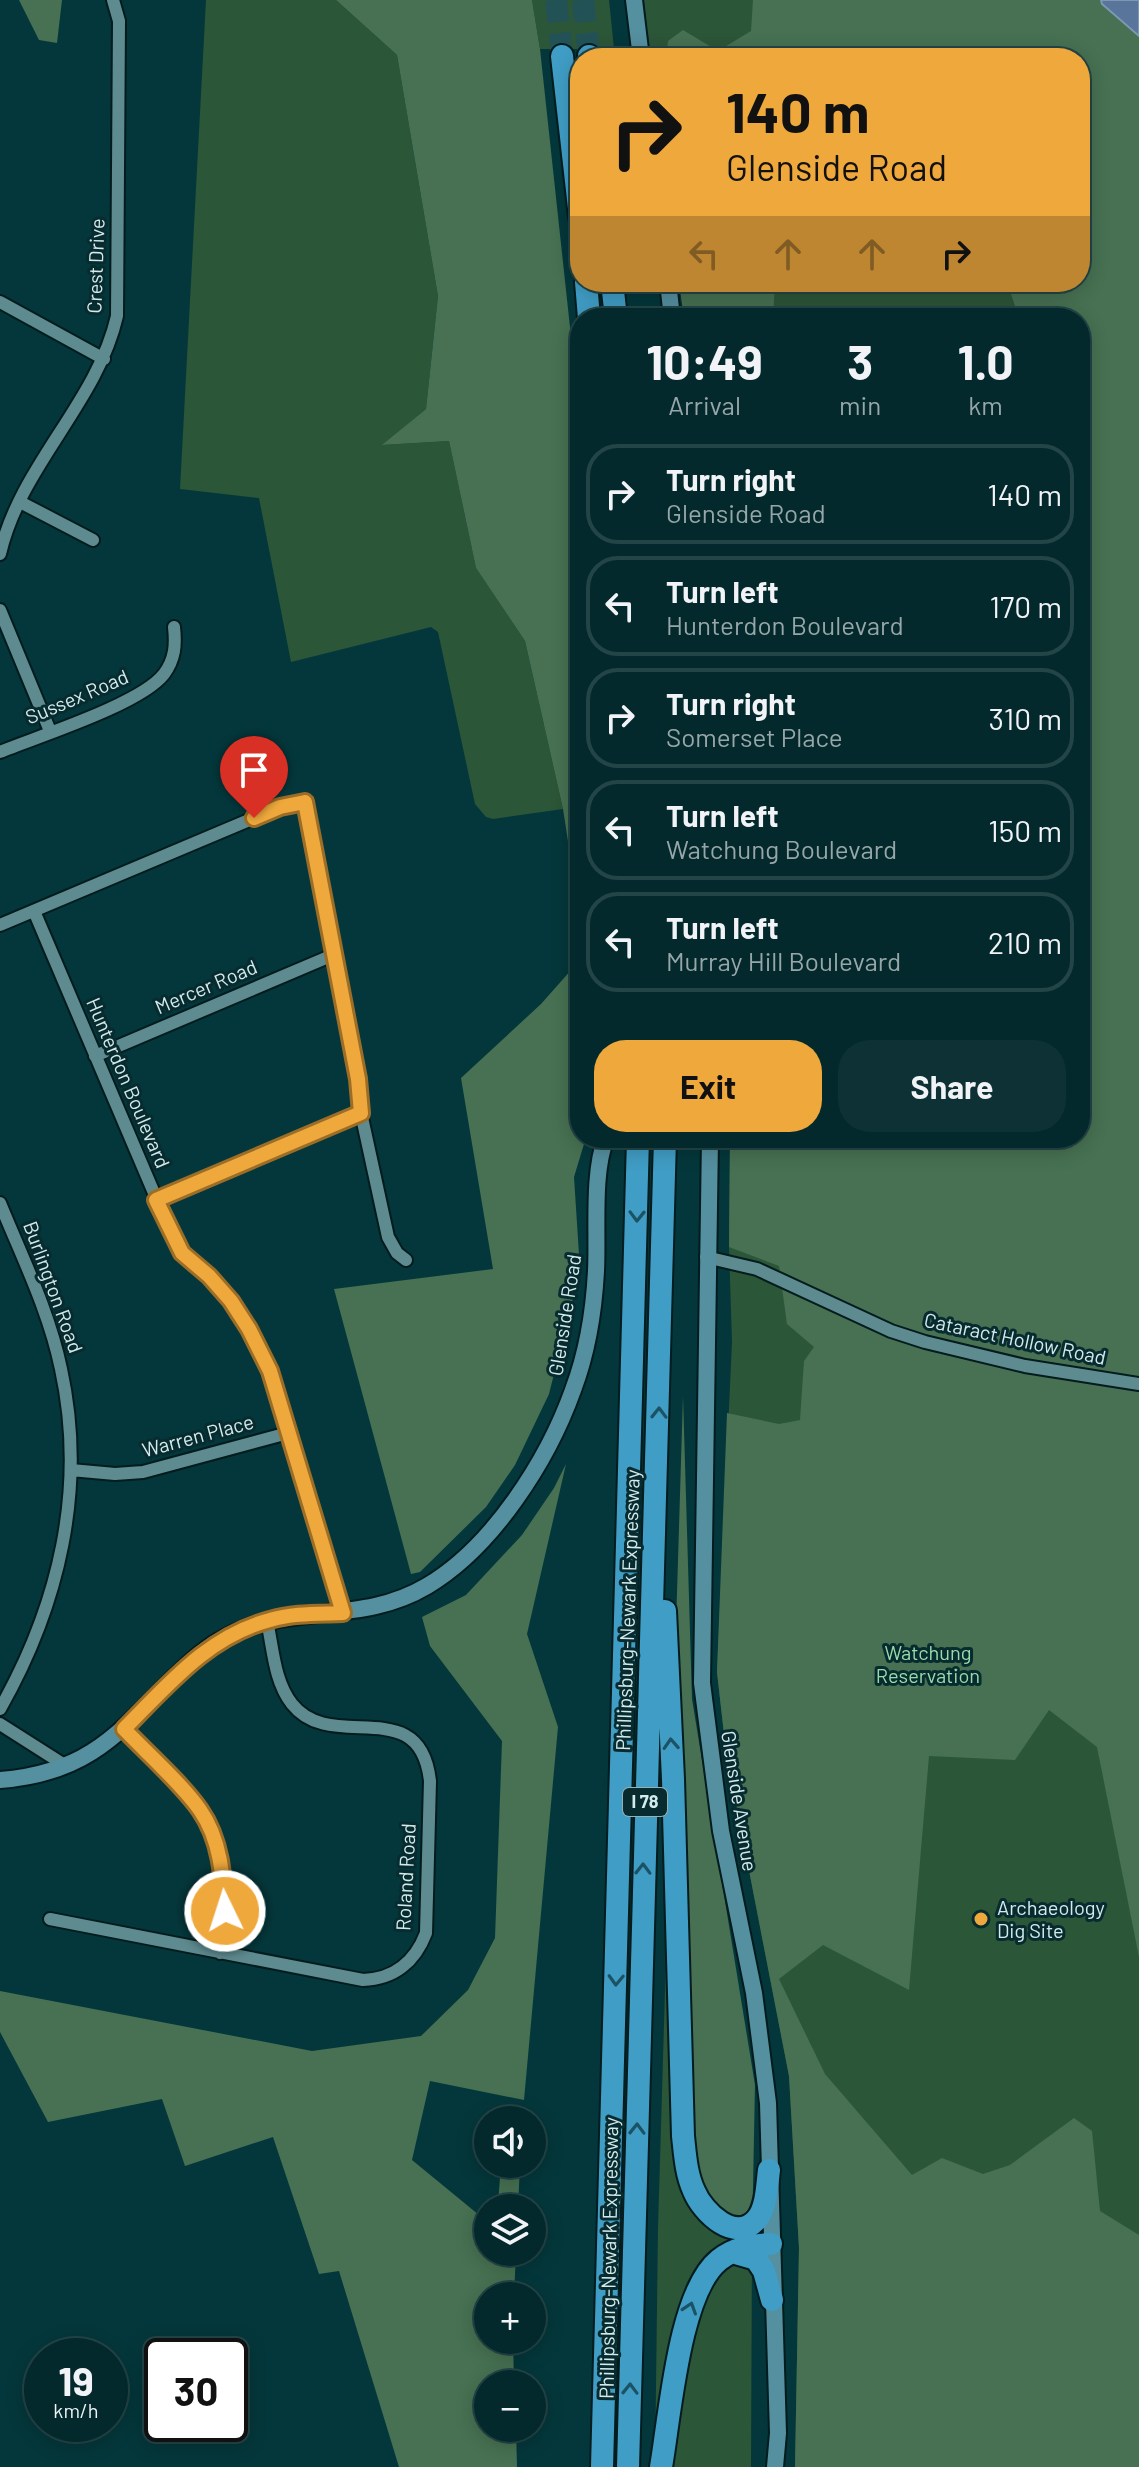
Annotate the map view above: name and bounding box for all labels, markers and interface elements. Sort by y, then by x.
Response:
text: 140 m [726,77,870,144]
icon: right [594,80,698,184]
text: Glenside Road [726,145,947,188]
street label: Crest Drive [81,218,109,314]
icon: left [682,232,726,276]
icon: ahead [766,232,810,276]
icon: ahead [850,232,894,276]
icon: right [934,232,978,276]
text: 10:49 [646,332,763,390]
text: 3 [847,332,873,390]
text: 1.0 [958,332,1014,390]
text: Arrival [668,389,741,420]
text: min [839,389,881,420]
text: km [968,389,1003,420]
text: Turn right [666,461,796,497]
icon: right [598,472,642,516]
text: 140 m [987,476,1062,512]
text: Glenside Road [666,497,826,528]
text: Turn left [666,573,779,609]
icon: left [598,584,642,628]
text: 170 m [990,588,1062,624]
text: Hunterdon Boulevard [666,609,904,640]
street label: Sussex Road [22,664,132,729]
text: Turn right [666,685,796,721]
icon: right [598,696,642,740]
text: 310 m [989,700,1062,736]
text: Somerset Place [666,721,843,752]
pin [220,736,288,818]
icon: arrive [232,748,276,792]
text: Turn left [666,797,779,833]
icon: left [598,808,642,852]
text: 150 m [988,812,1062,848]
text: Watchung Boulevard [666,833,897,864]
text: Turn left [666,909,779,945]
icon: left [598,920,642,964]
text: 210 m [988,924,1062,960]
text: Murray Hill Boulevard [666,945,901,976]
street label: Mercer Road [151,954,260,1018]
street label: Hunterdon Boulevard [82,994,176,1171]
button: Exit [594,1040,822,1132]
button: Share [838,1040,1066,1132]
one-way arrow [628,1210,645,1223]
street label: Burlington Road [19,1218,89,1356]
street label: Glenside Road [543,1252,585,1377]
street label: Cataract Hollow Road [922,1307,1108,1369]
one-way arrow [650,1406,667,1419]
street label: Warren Place [139,1409,256,1461]
street label: Phillipsburg-Newark Expressway [610,1469,644,1751]
park label: Watchung Reservation [876,1640,980,1687]
street label: Glenside Avenue [717,1729,763,1873]
one-way arrow [663,1737,680,1750]
road number: I 78 [623,1788,667,1816]
street label: Roland Road [390,1823,420,1931]
one-way arrow [634,1862,652,1875]
position arrow [183,1869,267,1953]
place label: Archaeology Dig Site [997,1895,1105,1942]
marker: Archaeology Dig Site [972,1910,990,1928]
one-way arrow [607,1974,625,1987]
map controls [474,2106,546,2442]
button: sound [474,2106,546,2178]
street label: Phillipsburg-Newark Expressway [594,2117,622,2399]
one-way arrow [628,2122,645,2135]
button: layers [474,2194,546,2266]
button: + [474,2282,546,2354]
one-way arrow [681,2301,697,2315]
speed limit sign: 30 [144,2338,248,2442]
text: 19 [58,2356,94,2404]
button: − [474,2370,546,2442]
one-way arrow [621,2382,639,2395]
text: km/h [53,2398,99,2422]

